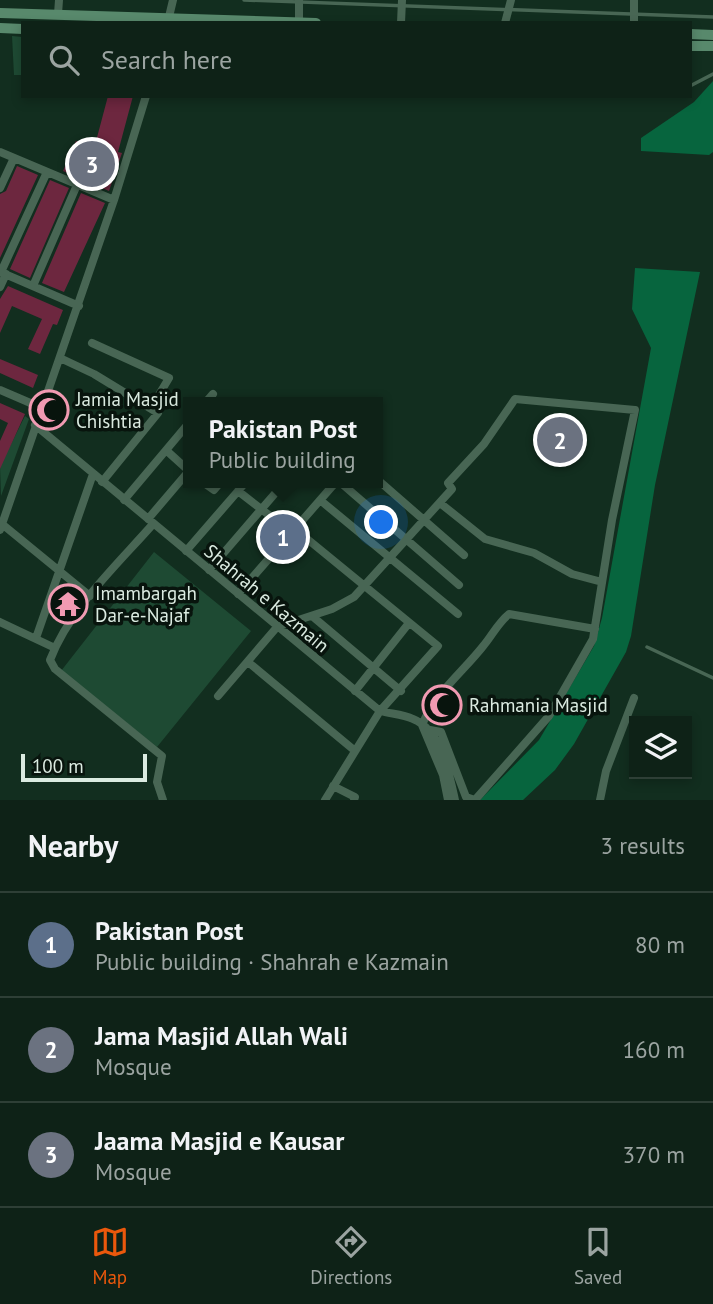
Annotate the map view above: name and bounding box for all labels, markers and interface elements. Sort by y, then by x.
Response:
search box [21,21,692,98]
icon: search [45,41,83,79]
text: Search here [101,43,232,76]
pin: 3 [69,138,115,190]
place label: Jamia Masjid Chishtia [75,387,179,433]
mosque icon: Jamia Masjid Chishtia [28,389,70,431]
popup [183,397,383,488]
text: Pakistan Post [209,412,357,445]
pin: 2 [537,414,583,466]
text: Public building [209,445,356,474]
your location [364,505,398,539]
pin: 1 [260,511,306,563]
street label: Shahrah e Kazmain [200,539,334,657]
place label: Imambargah Dar-e-Najaf [95,581,197,627]
temple icon: Imambargah Dar-e-Najaf [47,583,89,625]
mosque icon: Rahmania Masjid [421,684,463,726]
place label: Rahmania Masjid [469,693,608,717]
map controls [629,716,692,779]
button: layers [629,716,692,779]
scale bar [21,751,147,783]
text: 100 m [32,754,84,778]
text: Nearby [28,826,118,865]
text: 3 results [601,831,685,860]
text: Pakistan Post [95,914,243,947]
text: 1 [44,930,58,959]
text: 80 m [635,930,685,959]
text: Public building · Shahrah e Kazmain [95,947,449,976]
text: Jama Masjid Allah Wali [95,1019,348,1052]
text: 2 [44,1035,58,1064]
text: 160 m [623,1035,685,1064]
text: Mosque [95,1052,172,1081]
text: Jaama Masjid e Kausar [95,1124,344,1157]
text: 3 [44,1140,58,1169]
text: 370 m [623,1140,685,1169]
text: Mosque [95,1157,172,1186]
tab: Map [91,1223,129,1289]
tab: Directions [310,1223,392,1289]
tab: Saved [574,1223,622,1289]

